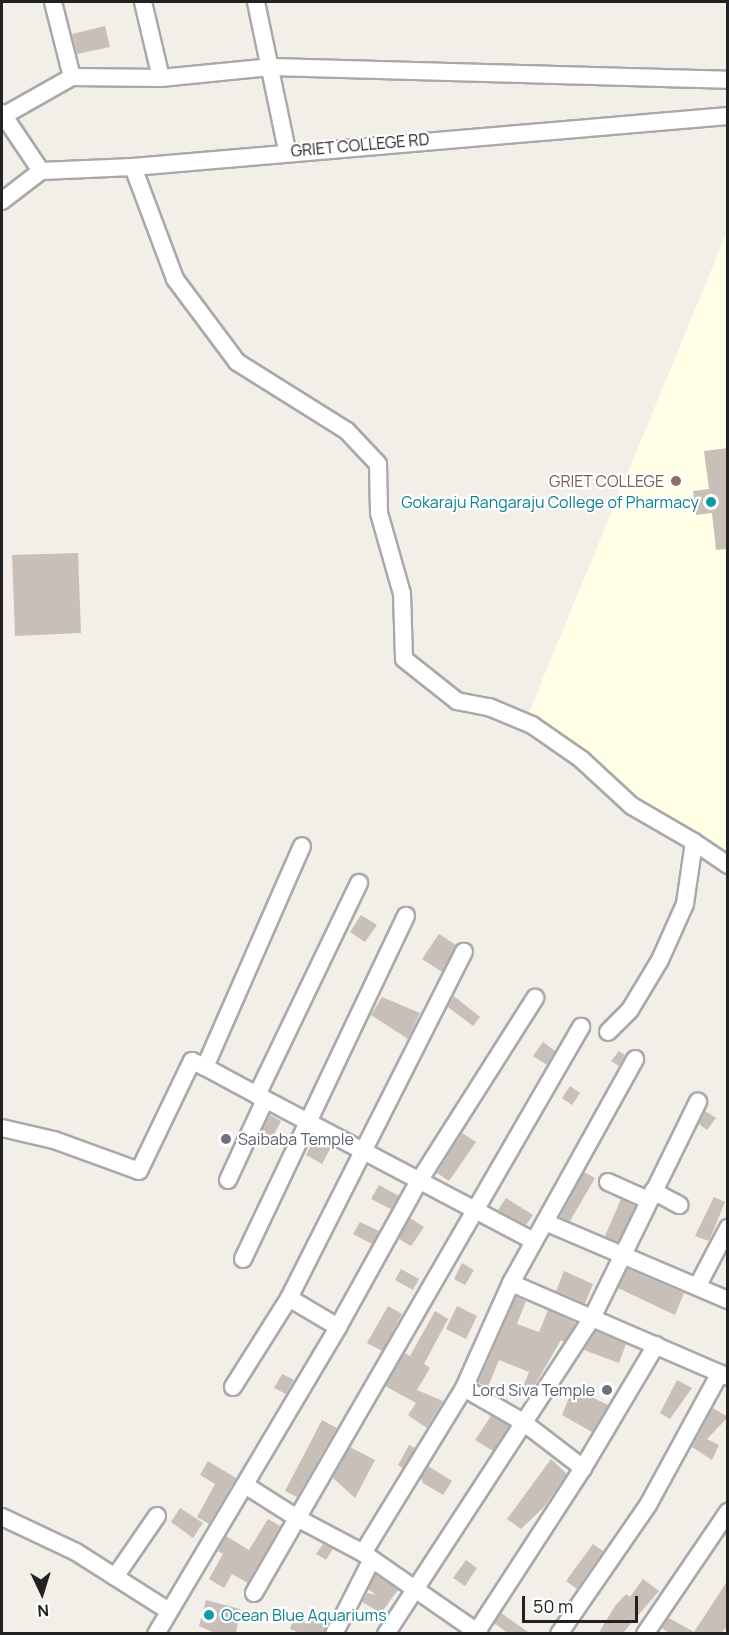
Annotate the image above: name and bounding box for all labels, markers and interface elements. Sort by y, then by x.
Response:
street label: GRIET COLLEGE RD [290,129,430,161]
place label: GRIET COLLEGE [549,471,664,491]
marker: GRIET COLLEGE [669,474,683,488]
place label: Gokaraju Rangaraju College of Pharmacy [401,492,699,512]
marker: Gokaraju Rangaraju College of Pharmacy [704,495,718,509]
place label: Saibaba Temple [238,1129,354,1149]
marker: Saibaba Temple [219,1132,233,1146]
place label: Lord Siva Temple [472,1380,595,1400]
marker: Lord Siva Temple [600,1383,614,1397]
north arrow [12,1563,72,1623]
scale bar [525,1584,640,1622]
text: 50 m [533,1594,573,1618]
text: N [37,1600,50,1622]
place label: Ocean Blue Aquariums [221,1605,387,1625]
marker: Ocean Blue Aquariums [202,1608,216,1622]

